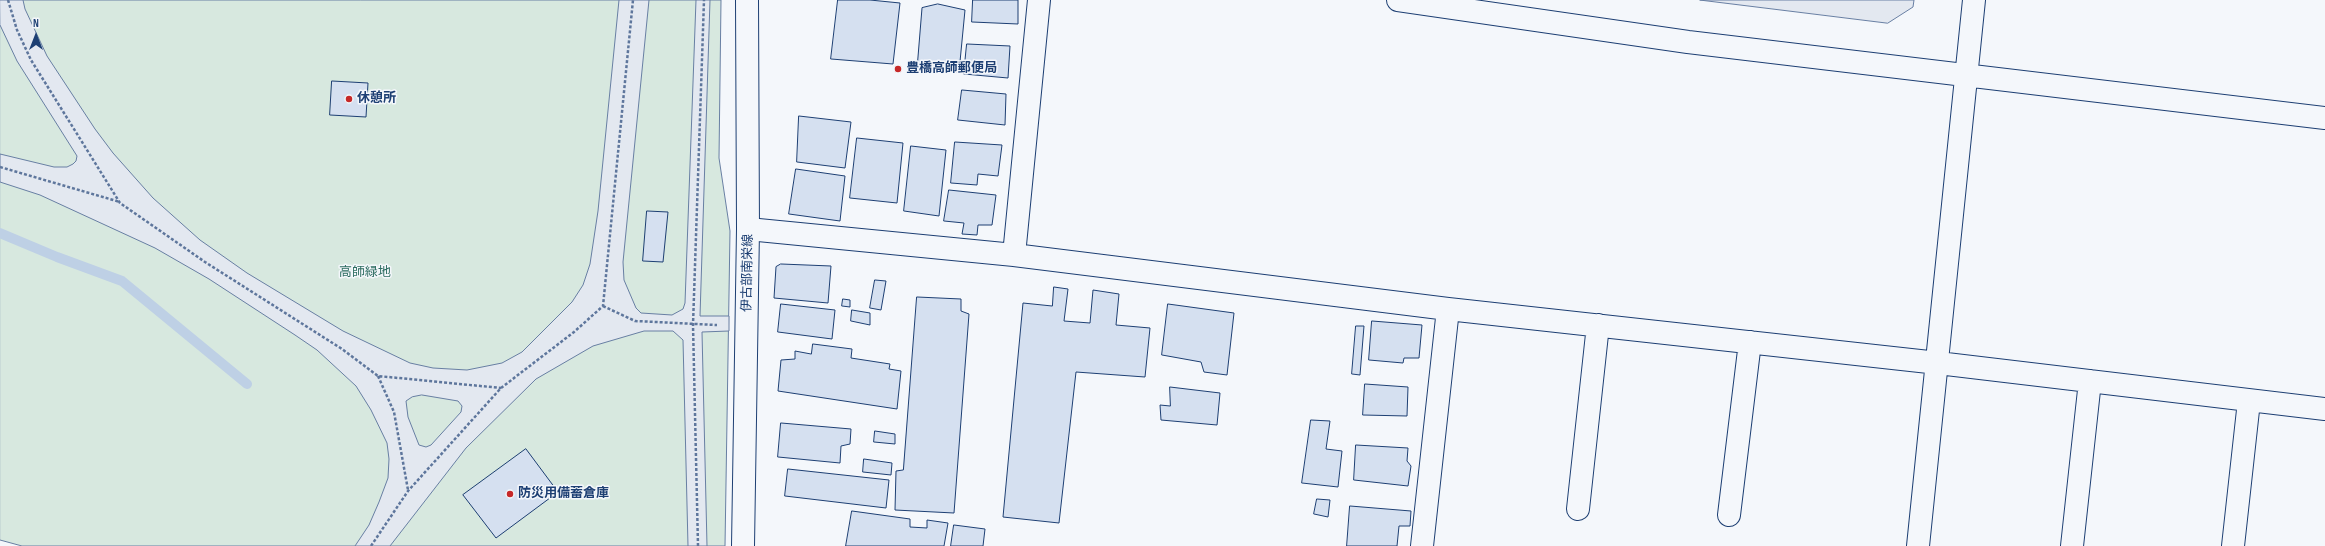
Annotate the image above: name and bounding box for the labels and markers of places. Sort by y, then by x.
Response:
place label: 豊橋高師郵便局 [906,61,997,77]
marker: 豊橋高師郵便局 [893,64,903,74]
place label: 休憩所 [357,91,396,107]
marker: 休憩所 [344,94,354,104]
place label: 防災用備蓄倉庫 [518,486,609,502]
marker: 防災用備蓄倉庫 [505,489,515,499]

